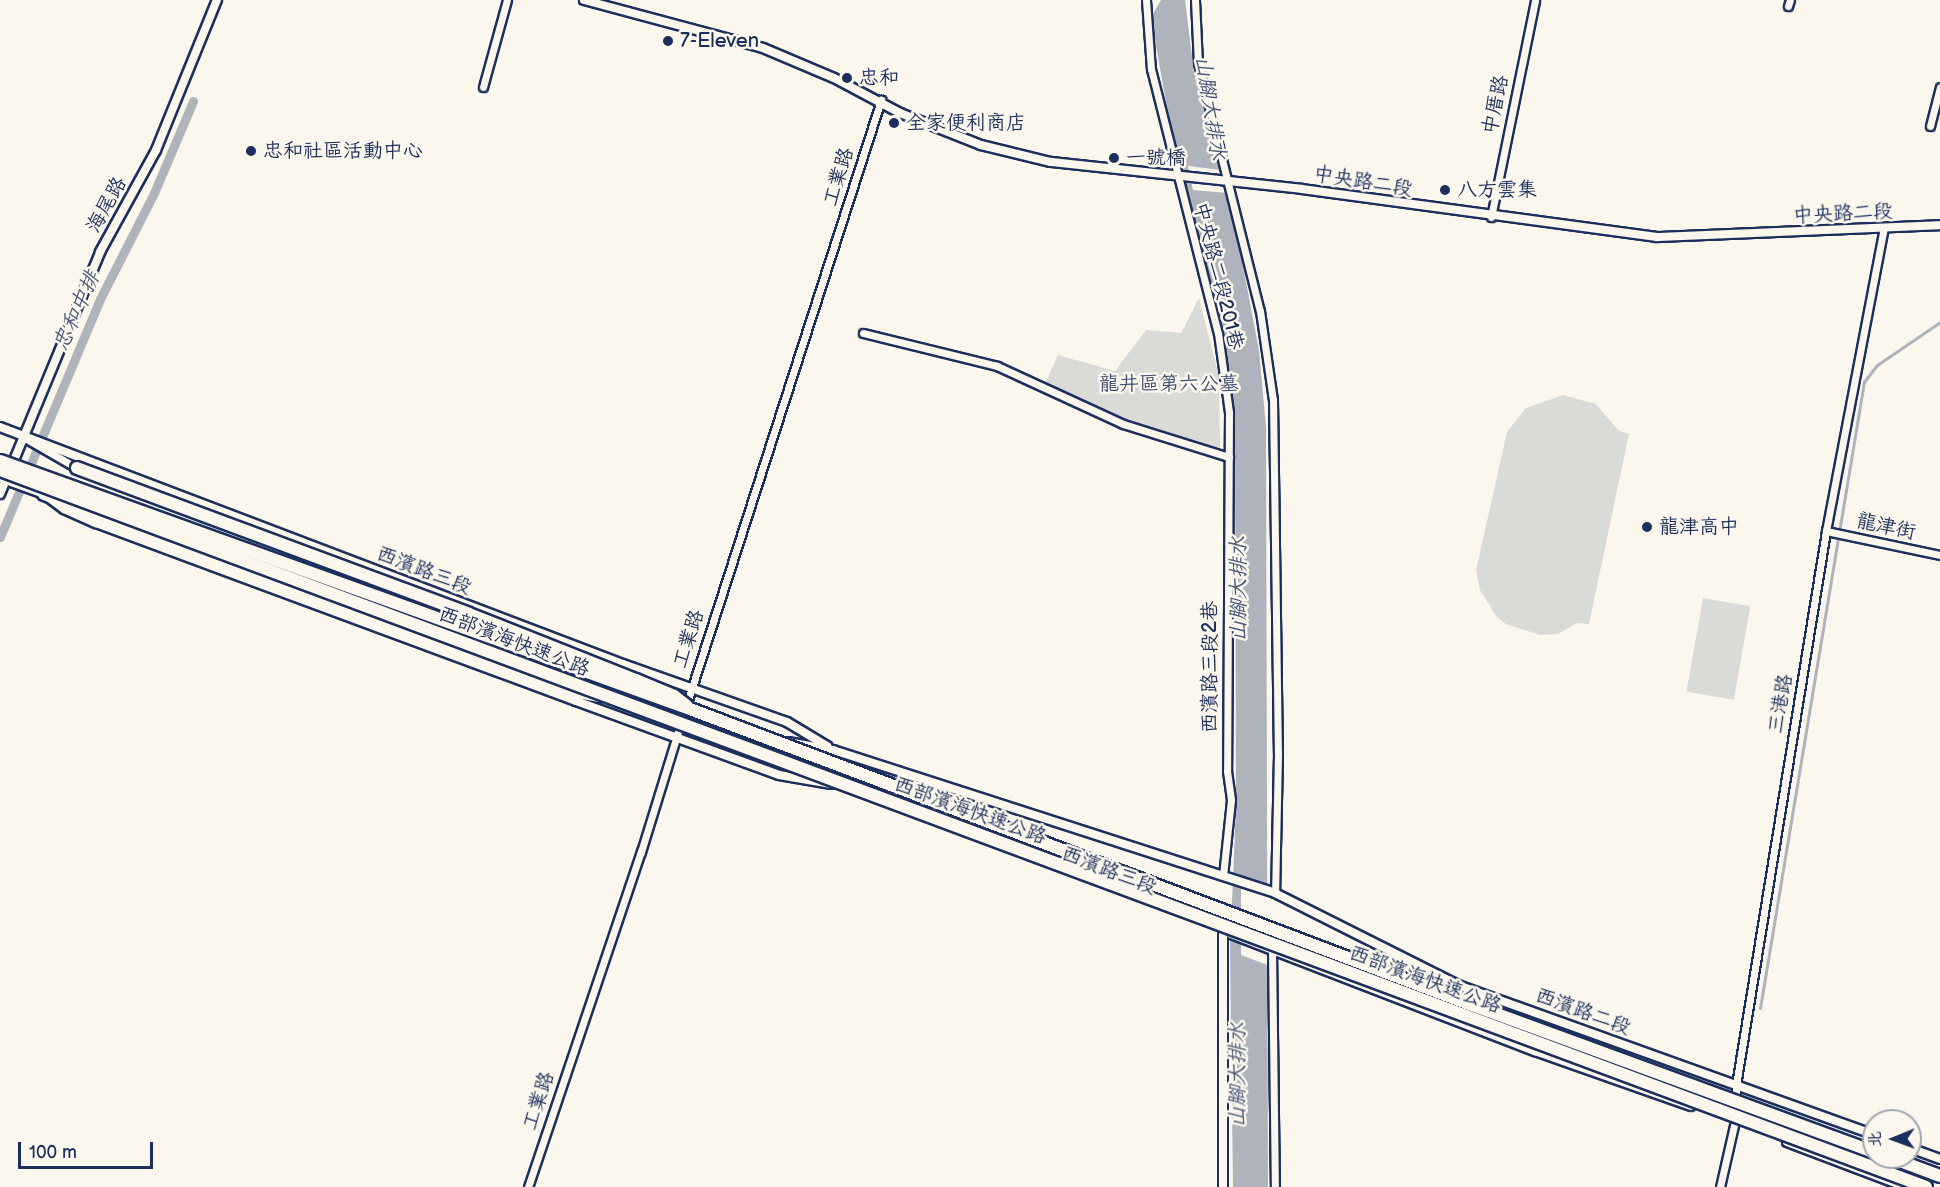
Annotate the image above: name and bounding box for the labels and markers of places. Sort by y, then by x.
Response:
place label: 7-Eleven [680,29,759,53]
marker: 7-Eleven [661,34,675,48]
place label: 忠和 [859,66,899,90]
marker: 忠和 [840,71,854,85]
place label: 全家便利商店 [906,111,1026,135]
marker: 全家便利商店 [887,116,901,130]
place label: 忠和社區活動中心 [263,139,423,163]
marker: 忠和社區活動中心 [244,144,258,158]
place label: 一號橋 [1126,146,1186,170]
marker: 一號橋 [1107,151,1121,165]
place label: 八方雲集 [1457,178,1537,202]
marker: 八方雲集 [1438,183,1452,197]
place label: 龍津高中 [1659,515,1739,539]
marker: 龍津高中 [1640,520,1654,534]

